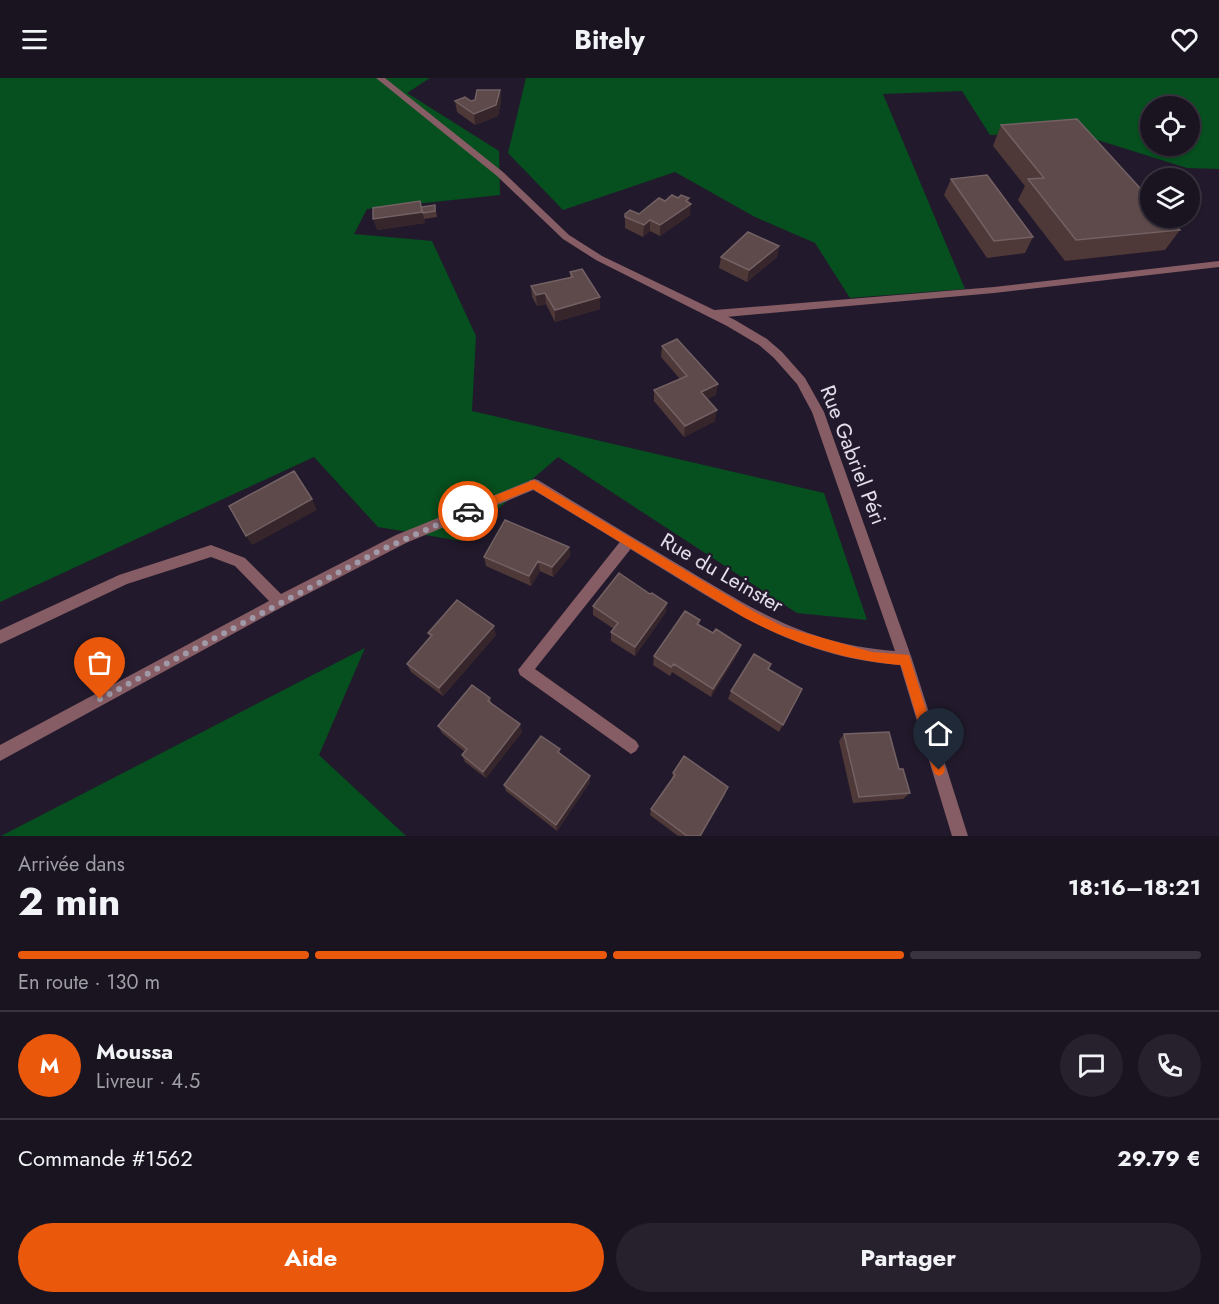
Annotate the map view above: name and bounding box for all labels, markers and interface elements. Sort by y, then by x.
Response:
text: Bitely [574,20,645,59]
icon: menu [18,23,51,56]
icon: heart [1168,23,1201,56]
map controls [1140,96,1200,228]
button: locate [1140,96,1200,156]
button: layers [1140,168,1200,228]
street label: Rue Gabriel Péri [813,381,893,529]
courier [438,481,498,541]
icon: car [452,495,485,528]
street label: Rue du Leinster [655,526,790,621]
pin [74,637,125,699]
icon: bag [83,646,116,679]
pin [913,708,964,770]
icon: home [922,717,955,750]
text: Arrivée dans [18,850,125,879]
text: 18:16–18:21 [1068,871,1201,903]
text: 2 min [18,873,120,930]
text: En route · 130 m [18,968,160,997]
button: chat [1060,1034,1123,1097]
button: phone [1138,1034,1201,1097]
text: Moussa [96,1035,173,1067]
text: M [40,1049,59,1081]
text: Livreur · 4.5 [96,1067,200,1096]
text: Commande #1562 [18,1142,193,1174]
text: 29.79 € [1117,1142,1201,1174]
button: Aide [18,1223,604,1292]
button: Partager [616,1223,1201,1292]

